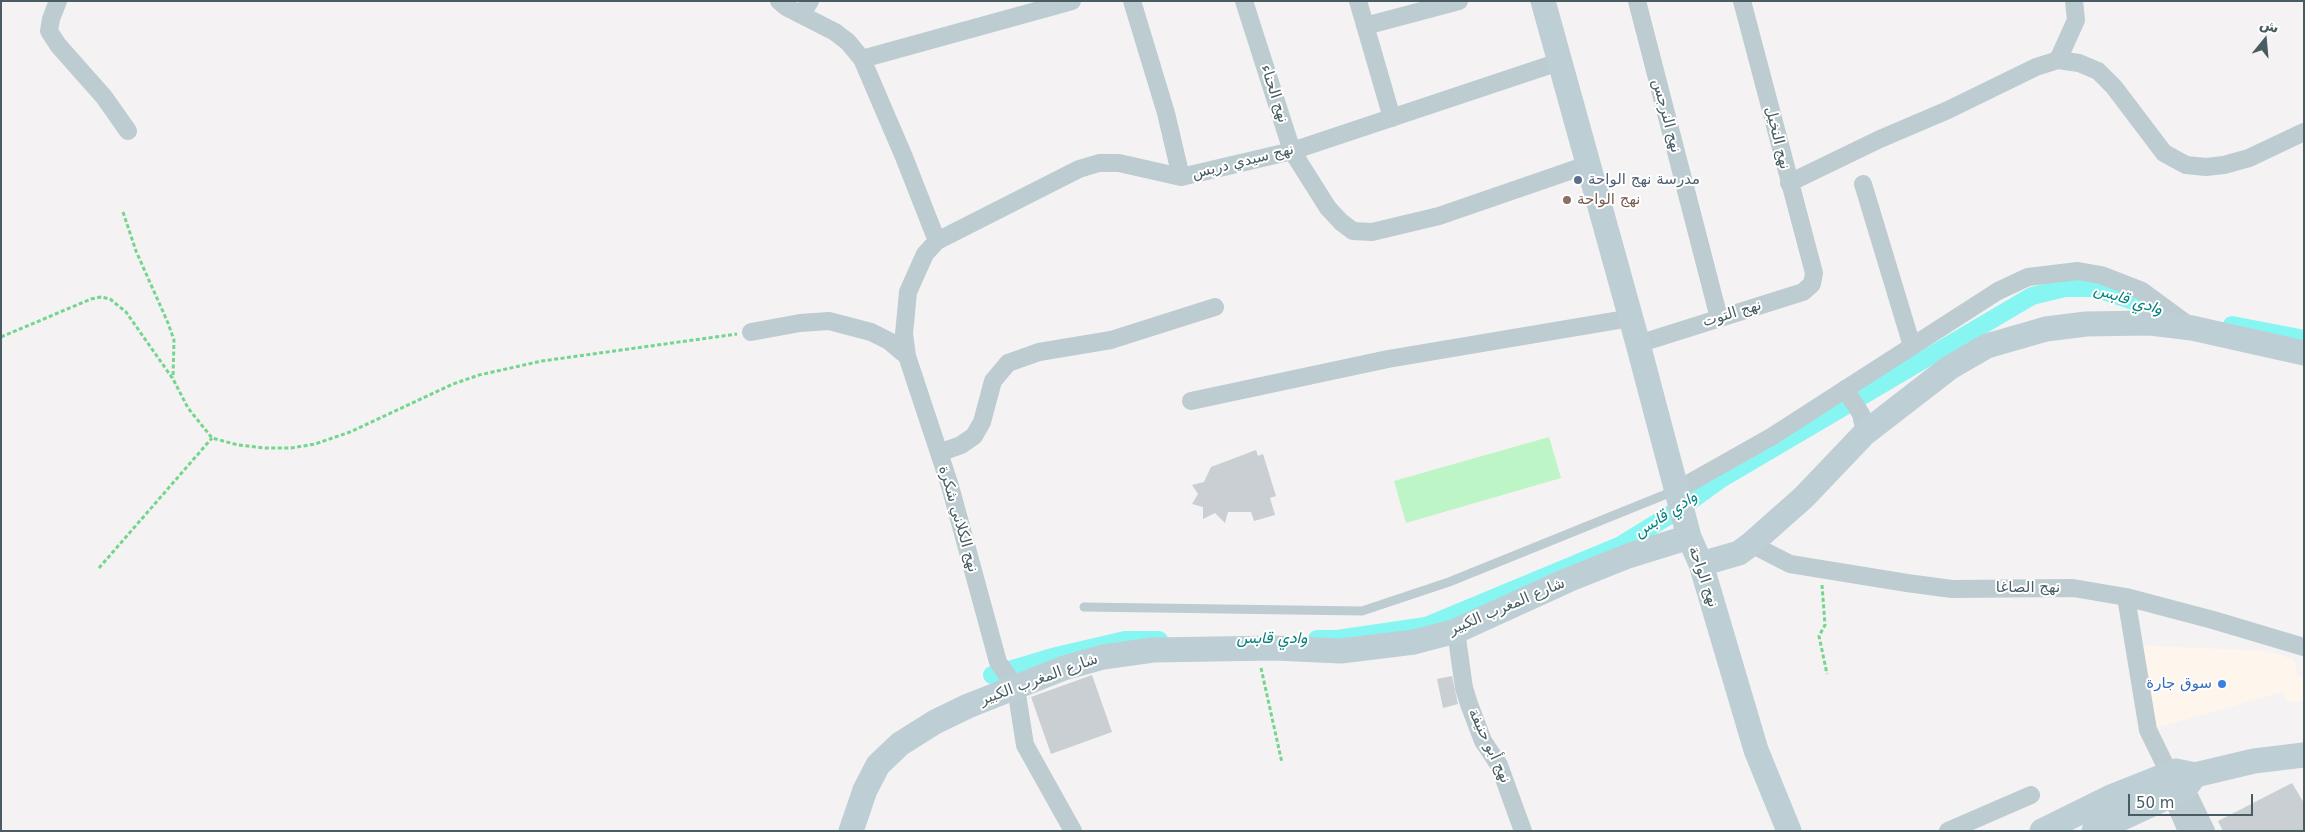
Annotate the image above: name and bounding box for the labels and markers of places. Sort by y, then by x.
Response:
place label: مدرسة نهج الواحة [1588,171,1700,189]
marker: مدرسة نهج الواحة [1572,174,1584,186]
place label: نهج الواحة [1577,191,1641,209]
marker: نهج الواحة [1561,194,1573,206]
place label: سوق جارة [2146,675,2212,693]
marker: سوق جارة [2216,678,2228,690]

